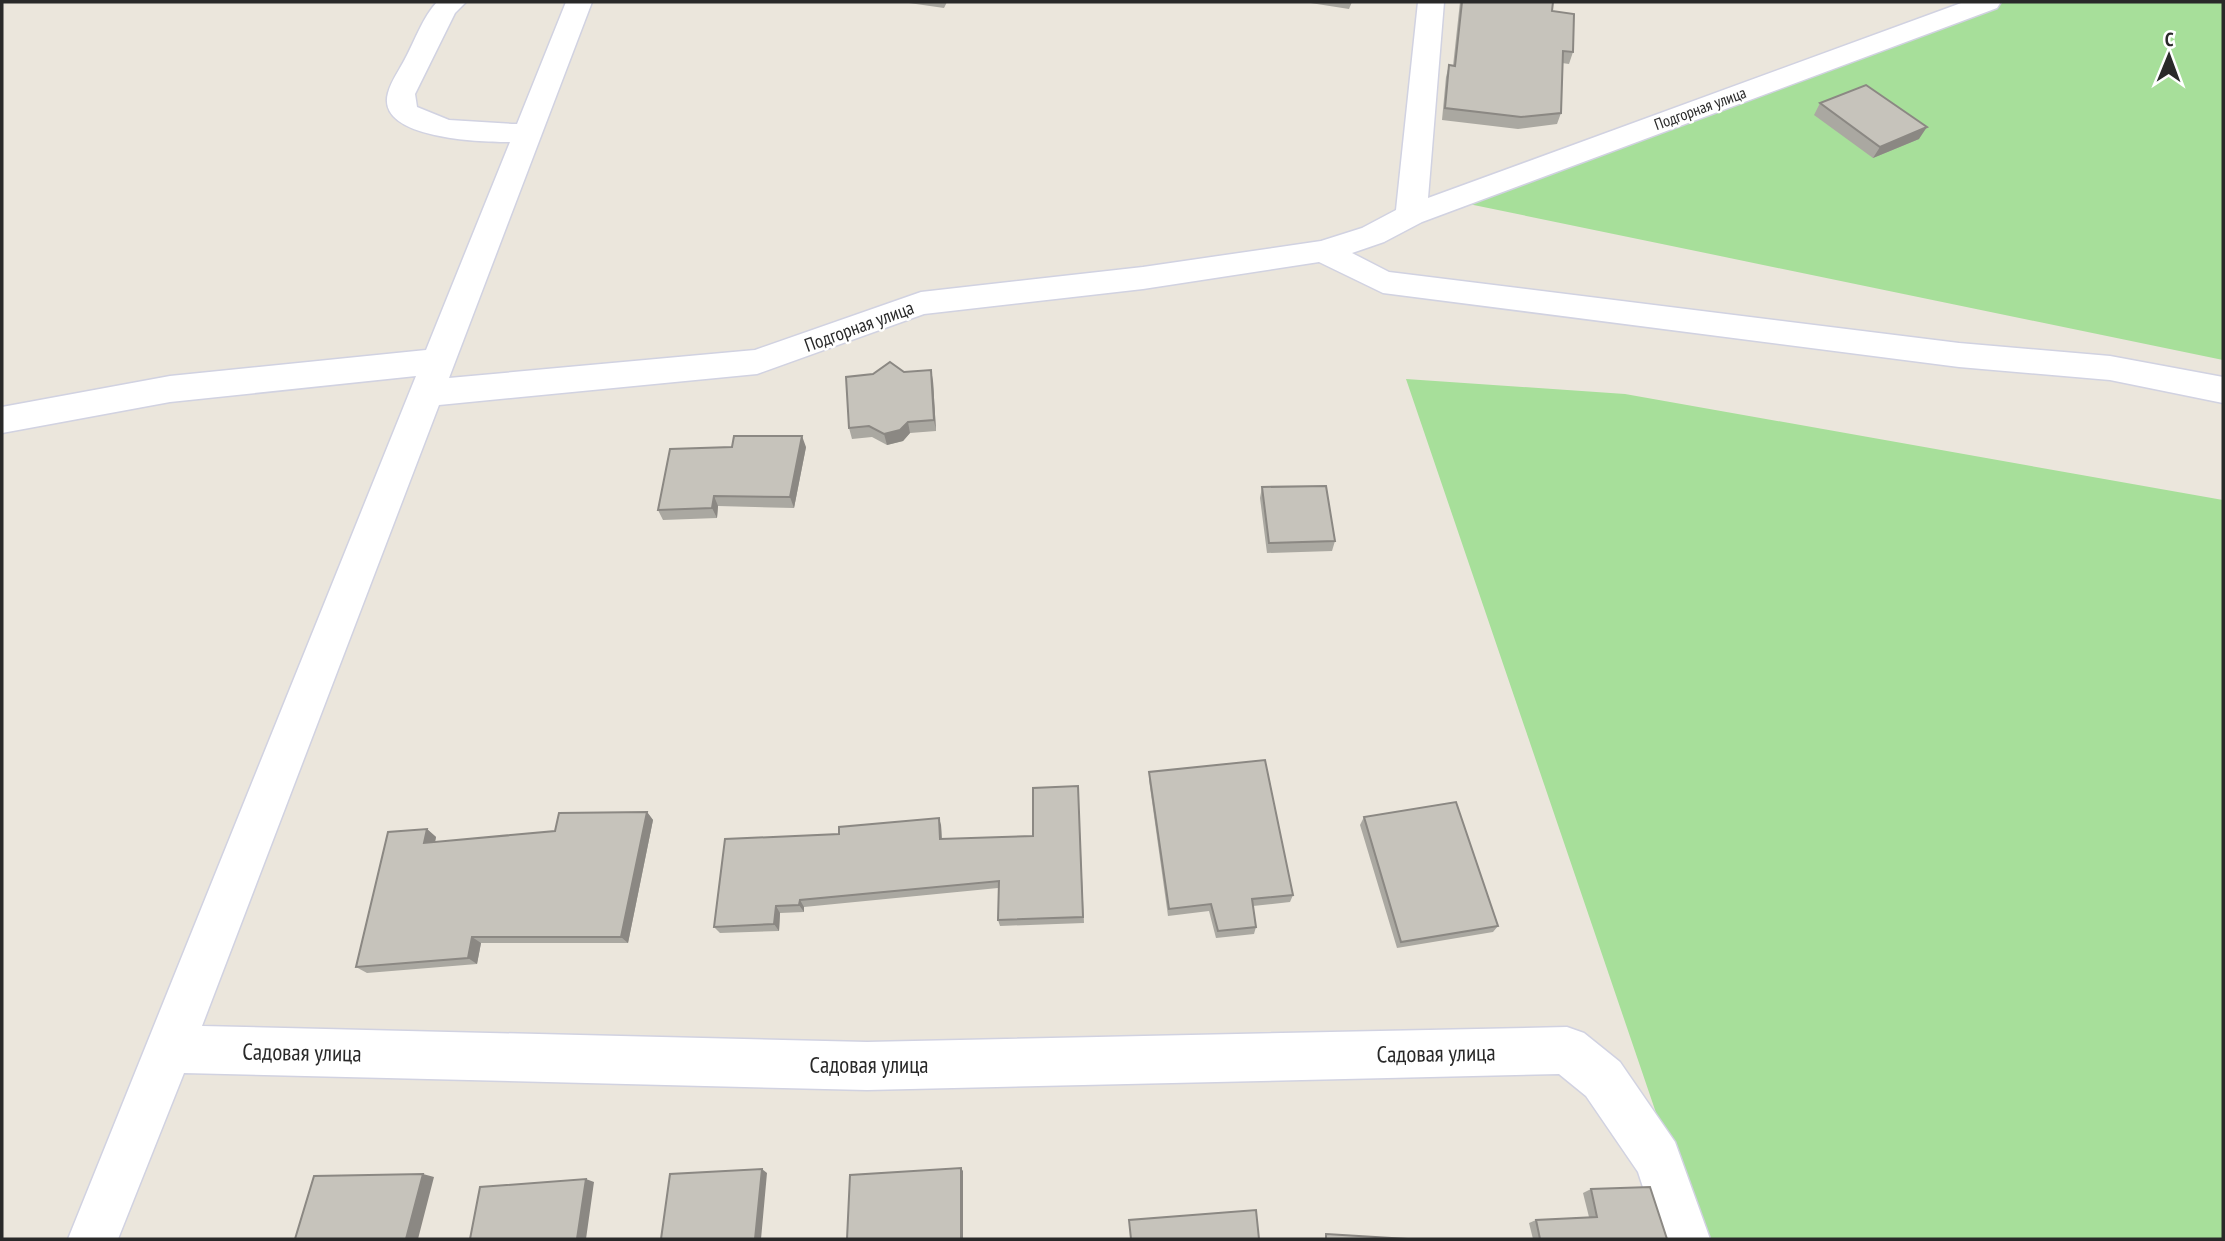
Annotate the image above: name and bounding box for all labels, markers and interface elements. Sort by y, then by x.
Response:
north arrow [2134,21,2204,91]
text: С [2165,27,2174,51]
street label: Подгорная улица [1651,82,1749,134]
street label: Подгорная улица [801,295,917,357]
street label: Садовая улица [242,1036,362,1068]
street label: Садовая улица [1376,1037,1496,1069]
street label: Садовая улица [809,1050,929,1079]

